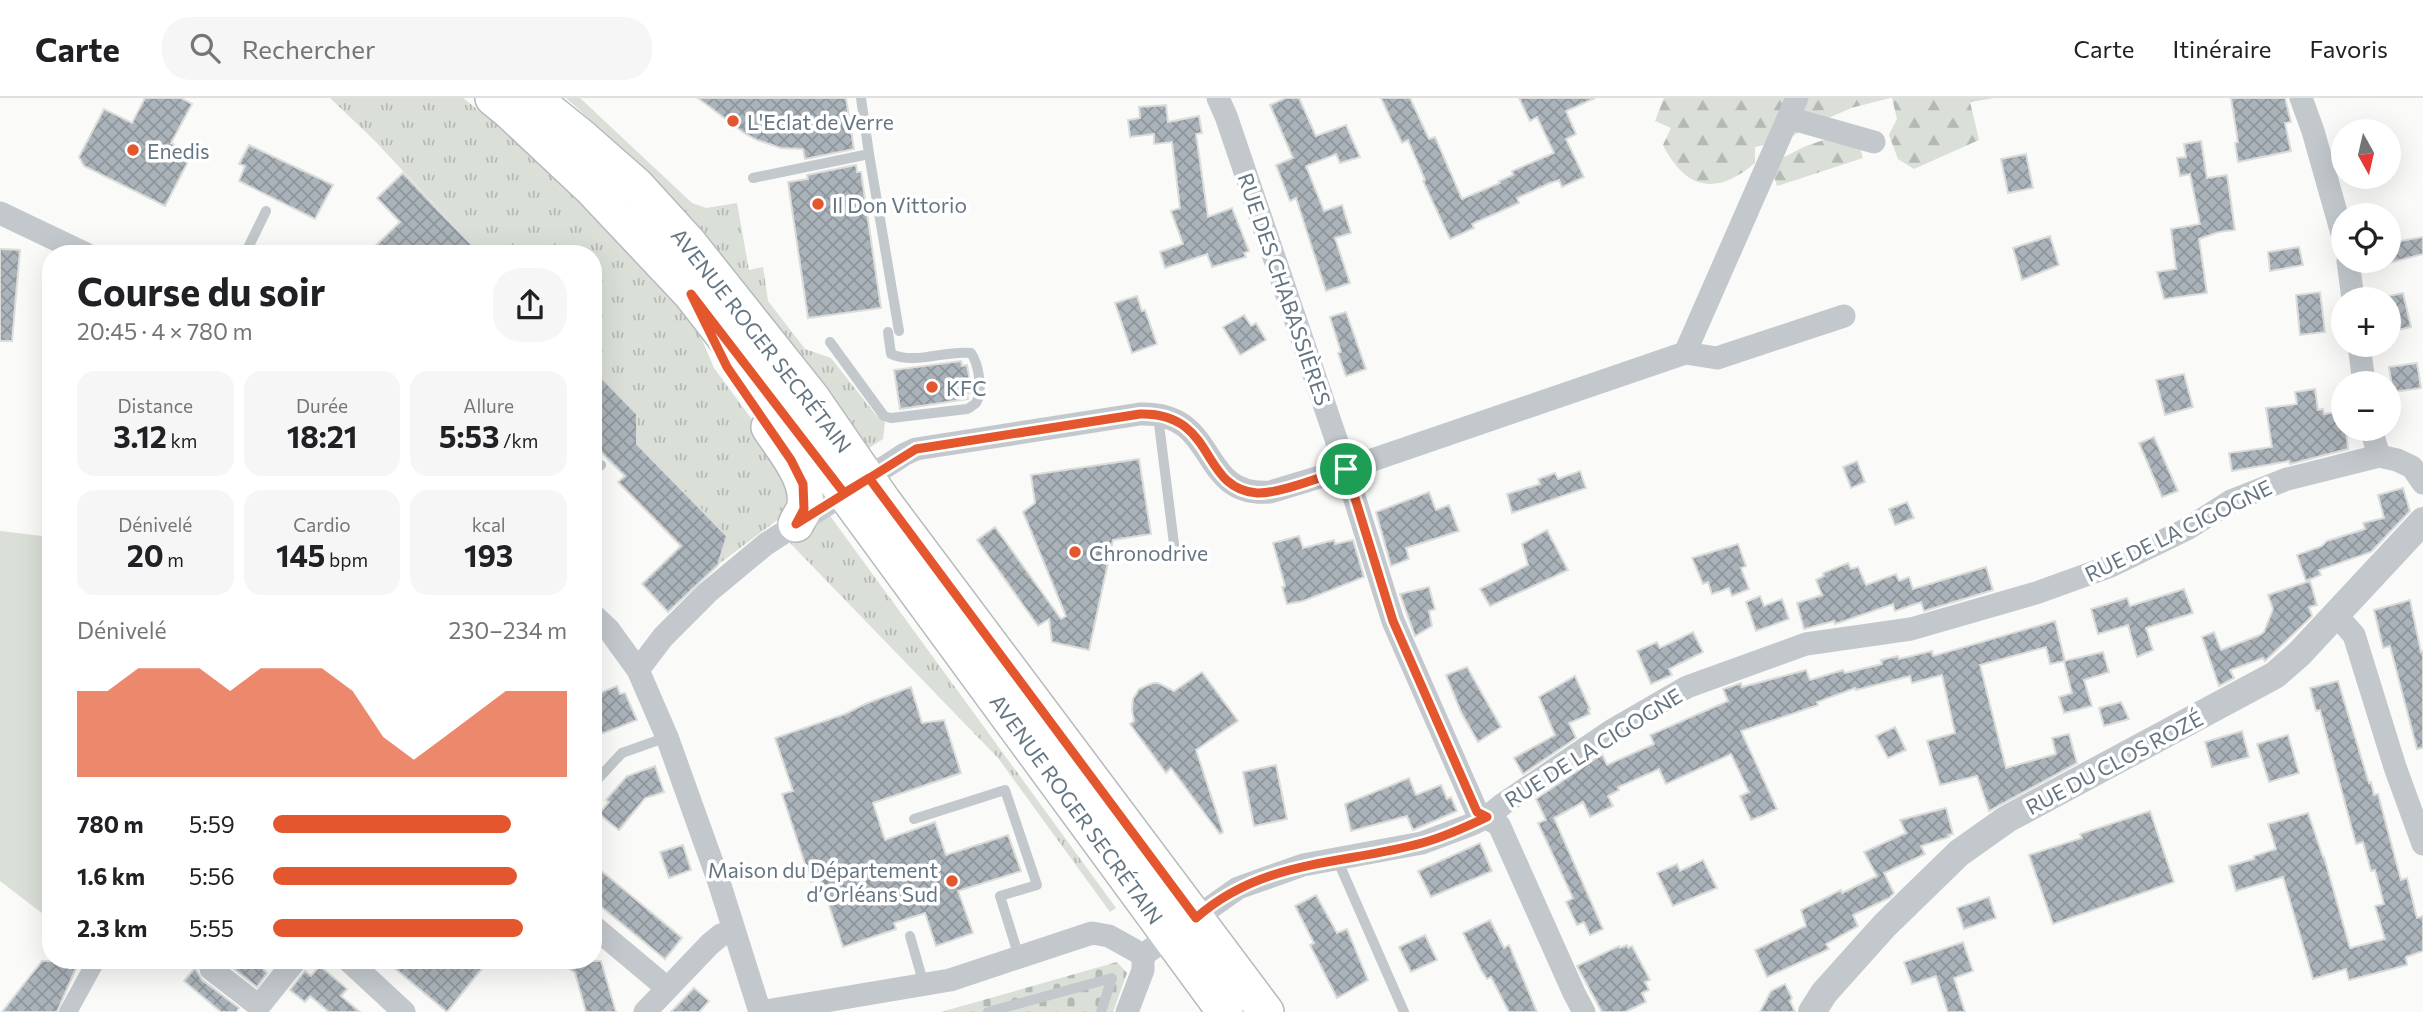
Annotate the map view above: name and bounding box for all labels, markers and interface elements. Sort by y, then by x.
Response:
search box [162,17,652,80]
text: Carte [35,28,120,69]
icon: search [186,29,224,67]
text: Rechercher [242,33,375,64]
text: Carte [2074,34,2135,63]
text: Itinéraire [2173,34,2272,63]
text: Favoris [2310,34,2388,63]
place label: L'Eclat de Verre [747,109,894,134]
marker: L'Eclat de Verre [725,113,741,129]
north arrow [2331,119,2401,189]
map controls [2331,119,2401,441]
place label: Enedis [147,138,210,163]
marker: Enedis [125,142,141,158]
street label: RUE DES CHABASSIÈRES [1233,169,1337,409]
place label: Il Don Vittorio [832,192,967,217]
marker: Il Don Vittorio [810,196,826,212]
button: locate [2331,203,2401,273]
street label: AVENUE ROGER SECRÉTAIN [667,223,857,457]
text: Course du soir [77,267,325,314]
button: share [493,268,567,342]
button: + [2331,287,2401,357]
text: 20:45 · 4 × 780 m [77,317,253,345]
button: − [2331,371,2401,441]
place label: KFC [946,375,987,400]
marker: KFC [924,379,940,395]
text: Distance [118,394,193,417]
text: Durée [296,394,348,417]
text: Allure [463,394,514,417]
text: 3.12 [113,417,167,454]
text: 18:21 [287,417,357,454]
text: 5:53 [439,417,499,454]
text: km [167,429,197,452]
text: /km [499,429,538,452]
pin [1316,439,1376,499]
icon: arrive [1327,450,1365,488]
street label: RUE DE LA CIGOGNE [2081,474,2275,586]
text: Dénivelé [118,513,192,536]
text: Cardio [293,513,351,536]
text: kcal [472,513,506,536]
text: 20 [127,536,164,573]
text: 145 [276,536,325,573]
text: 193 [464,536,513,573]
place label: Chronodrive [1089,540,1208,565]
marker: Chronodrive [1067,544,1083,560]
text: m [164,548,184,571]
text: bpm [325,548,368,571]
text: Dénivelé [77,616,167,644]
text: 230–234 m [448,616,567,644]
street label: RUE DE LA CIGOGNE [1500,682,1686,812]
street label: AVENUE ROGER SECRÉTAIN [985,689,1169,929]
street label: RUE DU CLOS ROZÉ [2021,705,2207,819]
text: 780 m [77,810,143,838]
text: 5:59 [189,810,235,838]
place label: Maison du Département d’Orléans Sud [708,857,938,906]
text: 1.6 km [77,862,145,890]
text: 5:56 [189,862,235,890]
marker: Maison du Département d’Orléans Sud [944,873,960,889]
text: 2.3 km [77,914,147,942]
text: 5:55 [189,914,234,942]

